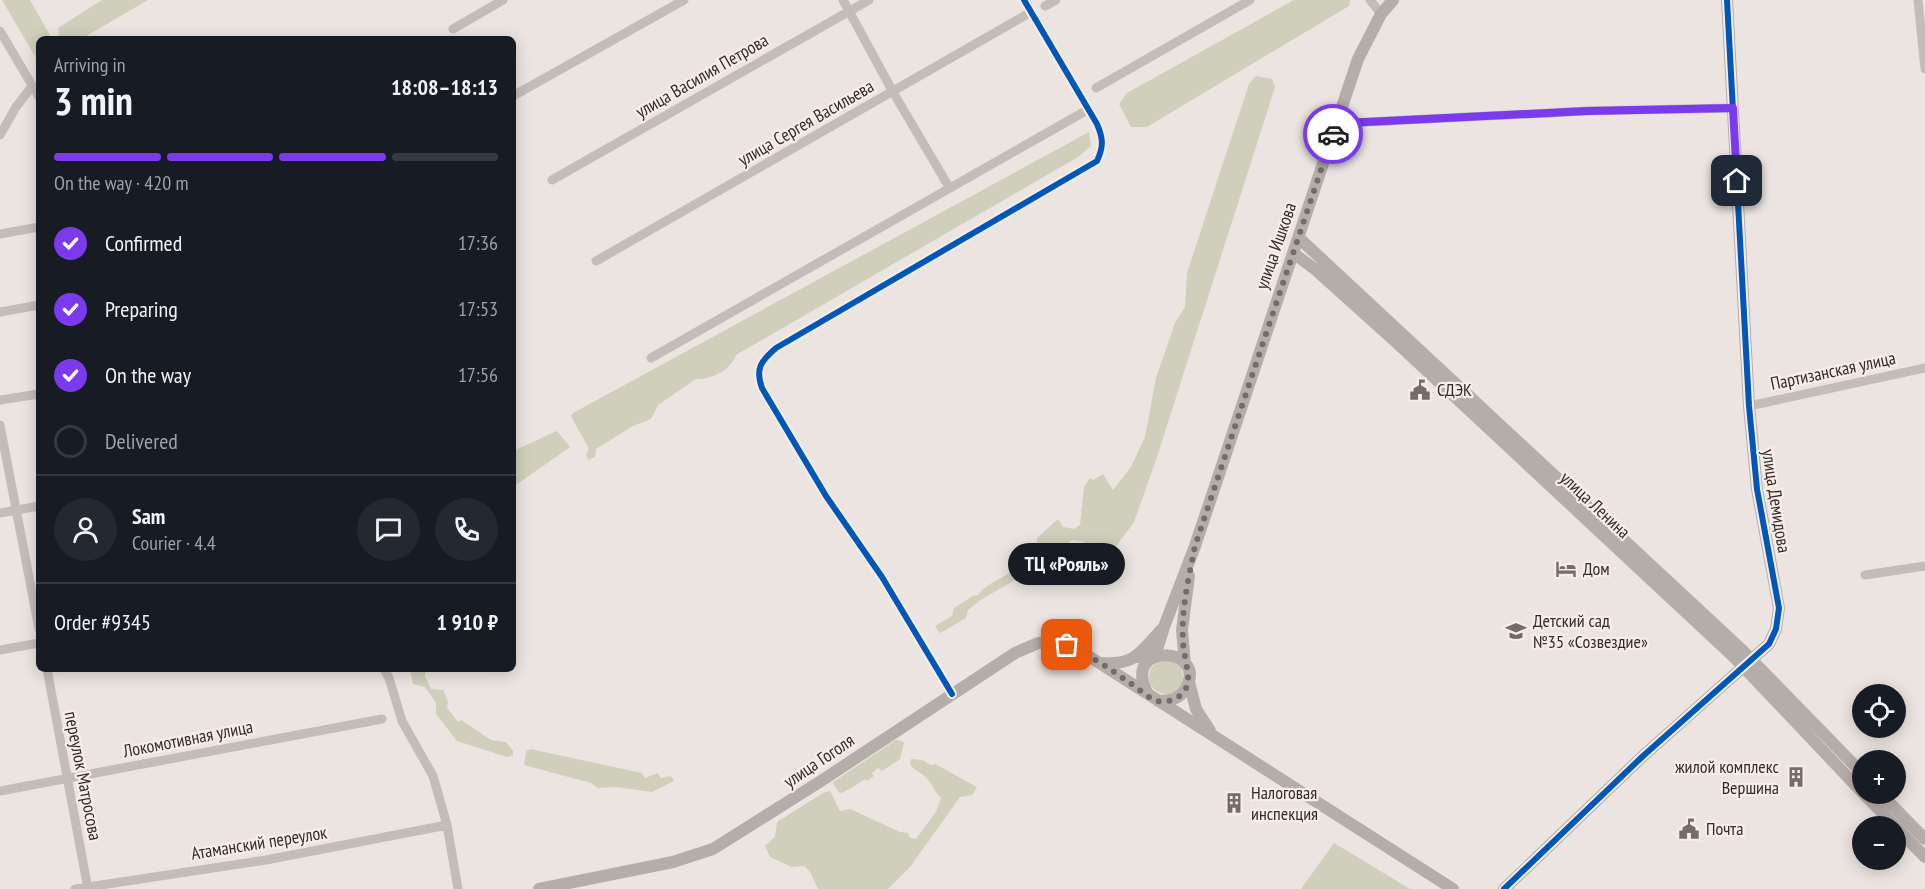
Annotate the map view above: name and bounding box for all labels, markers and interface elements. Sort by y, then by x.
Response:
street label: улица Василия Петрова [631,28,772,123]
text: Arriving in [54,52,126,78]
text: 18:08–18:13 [391,73,498,101]
street label: улица Сергея Васильева [734,74,878,171]
text: 3 min [54,75,133,126]
courier [1303,104,1363,164]
icon: car [1317,118,1350,151]
pin [1711,155,1762,206]
icon: home [1720,164,1753,197]
text: On the way · 420 m [54,170,189,196]
street label: улица Ишкова [1250,199,1301,292]
icon: check [54,227,87,260]
text: Confirmed [105,229,182,257]
text: 17:36 [458,230,498,256]
icon: check [54,293,87,326]
text: Preparing [105,295,178,323]
text: 17:53 [458,296,498,322]
street label: Партизанская улица [1768,346,1898,395]
icon: check [54,359,87,392]
text: On the way [105,361,191,389]
text: 17:56 [458,362,498,388]
public building icon: СДЭК [1408,378,1432,402]
place label: СДЭК [1437,378,1472,401]
text: Delivered [105,427,178,455]
street label: улица Демидова [1757,447,1796,554]
street label: улица Ленина [1555,466,1635,543]
button: person [54,498,117,561]
button: chat [357,498,420,561]
button: phone [435,498,498,561]
text: Sam [132,502,165,530]
text: Courier · 4.4 [132,530,216,556]
callout: ТЦ «Рояль» [1008,543,1126,585]
text: ТЦ «Рояль» [1024,551,1109,577]
hotel icon: Дом [1554,557,1578,581]
place label: Дом [1583,557,1610,580]
text: Order #9345 [54,608,151,636]
text: 1 910 ₽ [436,608,498,636]
place label: Детский сад №35 «Созвездие» [1533,609,1648,653]
pin [1041,619,1092,670]
school or university icon: Детский сад №35 «Созвездие» [1504,619,1528,643]
icon: bag [1050,628,1083,661]
map controls [1852,684,1906,870]
button: locate [1852,684,1906,738]
street label: переулок Матросова [60,709,107,842]
street label: Локомотивная улица [120,715,255,763]
street label: улица Гоголя [779,729,859,793]
button: + [1852,750,1906,804]
place label: жилой комплекс Вершина [1675,755,1780,799]
building icon: жилой комплекс Вершина [1784,765,1808,789]
place label: Налоговая инспекция [1251,781,1318,825]
building icon: Налоговая инспекция [1222,791,1246,815]
button: − [1852,816,1906,870]
public building icon: Почта [1677,817,1701,841]
place label: Почта [1706,817,1743,840]
street label: Атаманский переулок [189,820,329,865]

